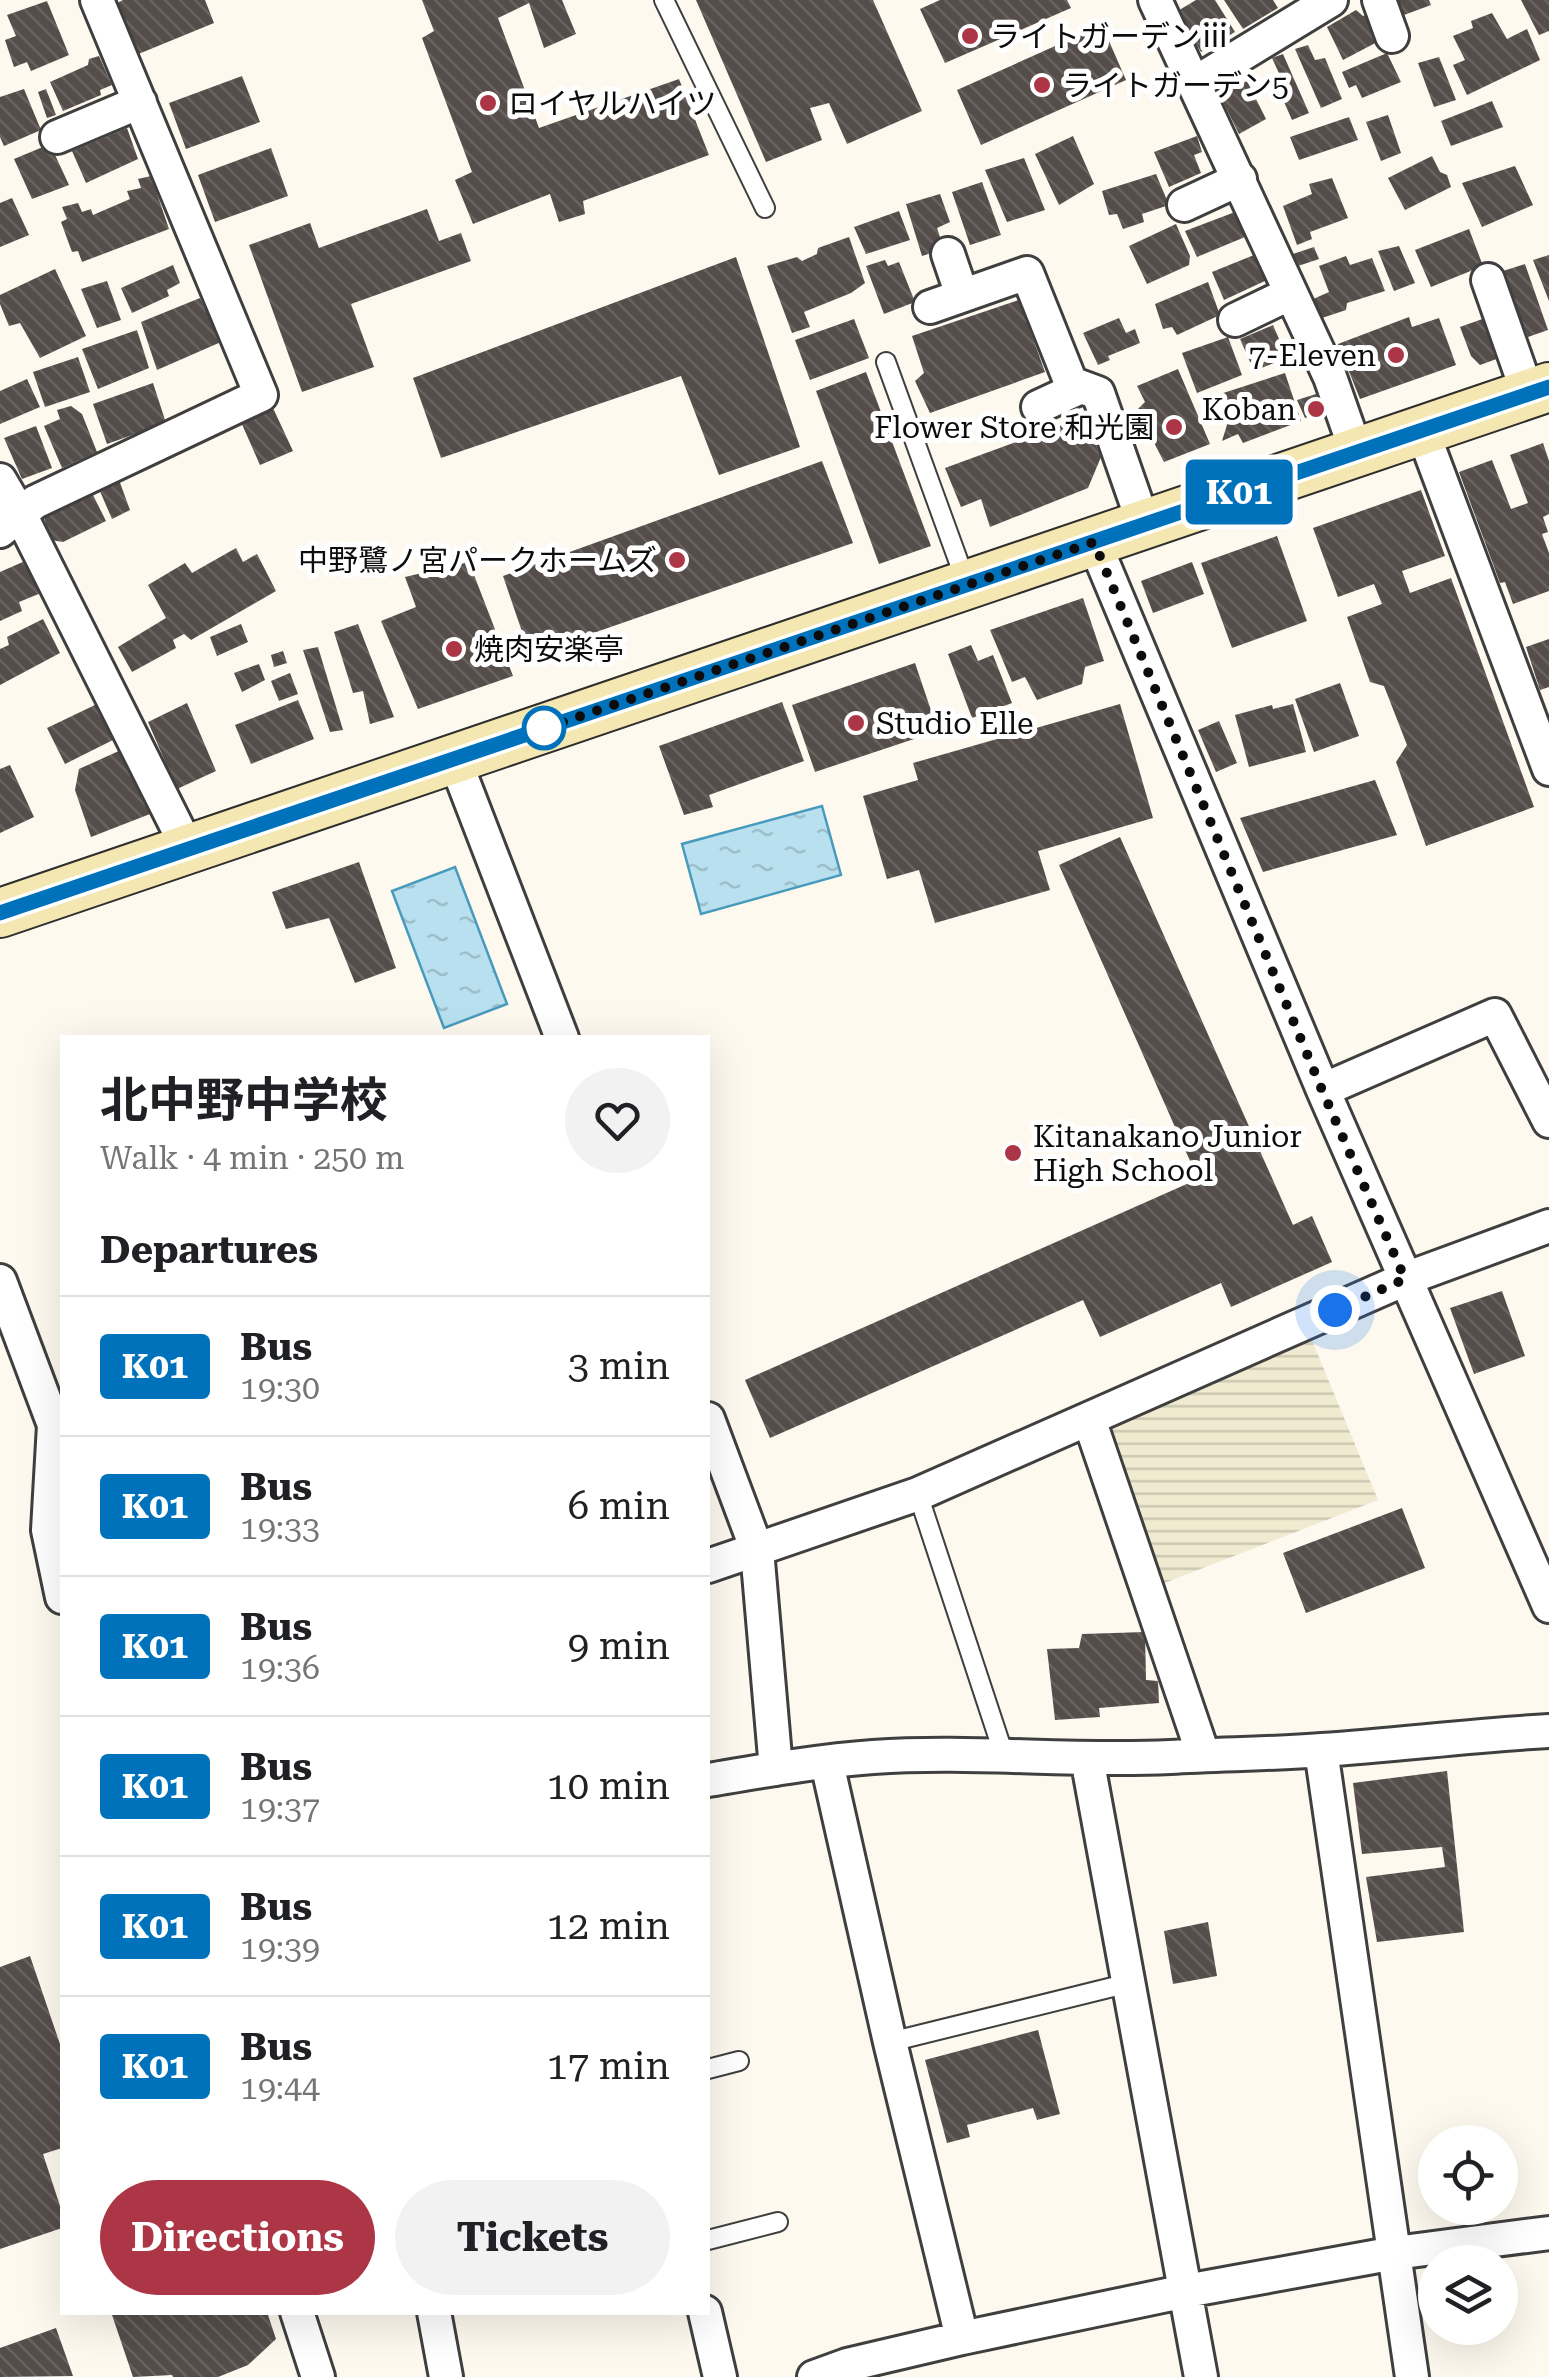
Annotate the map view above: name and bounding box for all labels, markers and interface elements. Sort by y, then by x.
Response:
place label: ライトガーデンⅲ [990,19,1230,54]
marker: ライトガーデンⅲ [959,25,981,47]
place label: ライトガーデン5 [1062,68,1289,103]
marker: ライトガーデン5 [1031,74,1053,96]
place label: ロイヤルハイツ [508,86,717,121]
marker: ロイヤルハイツ [477,92,499,114]
place label: 7-Eleven [1249,338,1376,373]
marker: 7-Eleven [1385,344,1407,366]
place label: Koban [1202,392,1296,427]
marker: Koban [1305,398,1327,420]
place label: Flower Store 和光園 [874,410,1154,445]
marker: Flower Store 和光園 [1163,416,1185,438]
line badge: K01 [1182,460,1296,524]
text: K01 [1206,472,1272,513]
place label: 中野鷺ノ宮パークホームズ [298,543,657,578]
marker: 中野鷺ノ宮パークホームズ [666,549,688,571]
place label: 焼肉安楽亭 [474,632,624,667]
marker: 焼肉安楽亭 [443,638,465,660]
place label: Studio Elle [876,706,1034,741]
unlabelled marker [523,707,565,749]
marker: Studio Elle [845,712,867,734]
button: heart [565,1068,670,1173]
text: 北中野中学校 [100,1073,388,1129]
place label: Kitanakano Junior High School [1033,1119,1302,1188]
text: Walk · 4 min · 250 m [100,1139,404,1177]
marker: Kitanakano Junior High School [1002,1142,1024,1164]
text: Departures [100,1228,318,1272]
your location [1310,1285,1360,1335]
text: Bus [240,1325,312,1369]
text: 3 min [568,1344,670,1388]
text: K01 [122,1346,188,1387]
text: 19:30 [240,1369,320,1407]
text: Bus [240,1465,312,1509]
text: 6 min [568,1484,670,1528]
text: K01 [122,1486,188,1527]
text: 19:33 [240,1509,320,1547]
text: Bus [240,1605,312,1649]
text: 9 min [568,1624,670,1668]
text: K01 [122,1626,188,1667]
text: 19:36 [240,1649,320,1687]
text: Bus [240,1745,312,1789]
text: 10 min [547,1764,670,1808]
text: K01 [122,1766,188,1807]
text: 19:37 [240,1789,320,1827]
text: Bus [240,1885,312,1929]
text: 12 min [547,1904,670,1948]
text: K01 [122,1906,188,1947]
text: 19:39 [240,1929,320,1967]
text: Bus [240,2025,312,2069]
text: 17 min [547,2044,670,2088]
text: K01 [122,2046,188,2087]
text: 19:44 [240,2069,320,2107]
map controls [1418,2125,1518,2345]
button: locate [1418,2125,1518,2225]
button: Directions [100,2180,375,2295]
button: Tickets [395,2180,670,2295]
button: layers [1418,2245,1518,2345]

